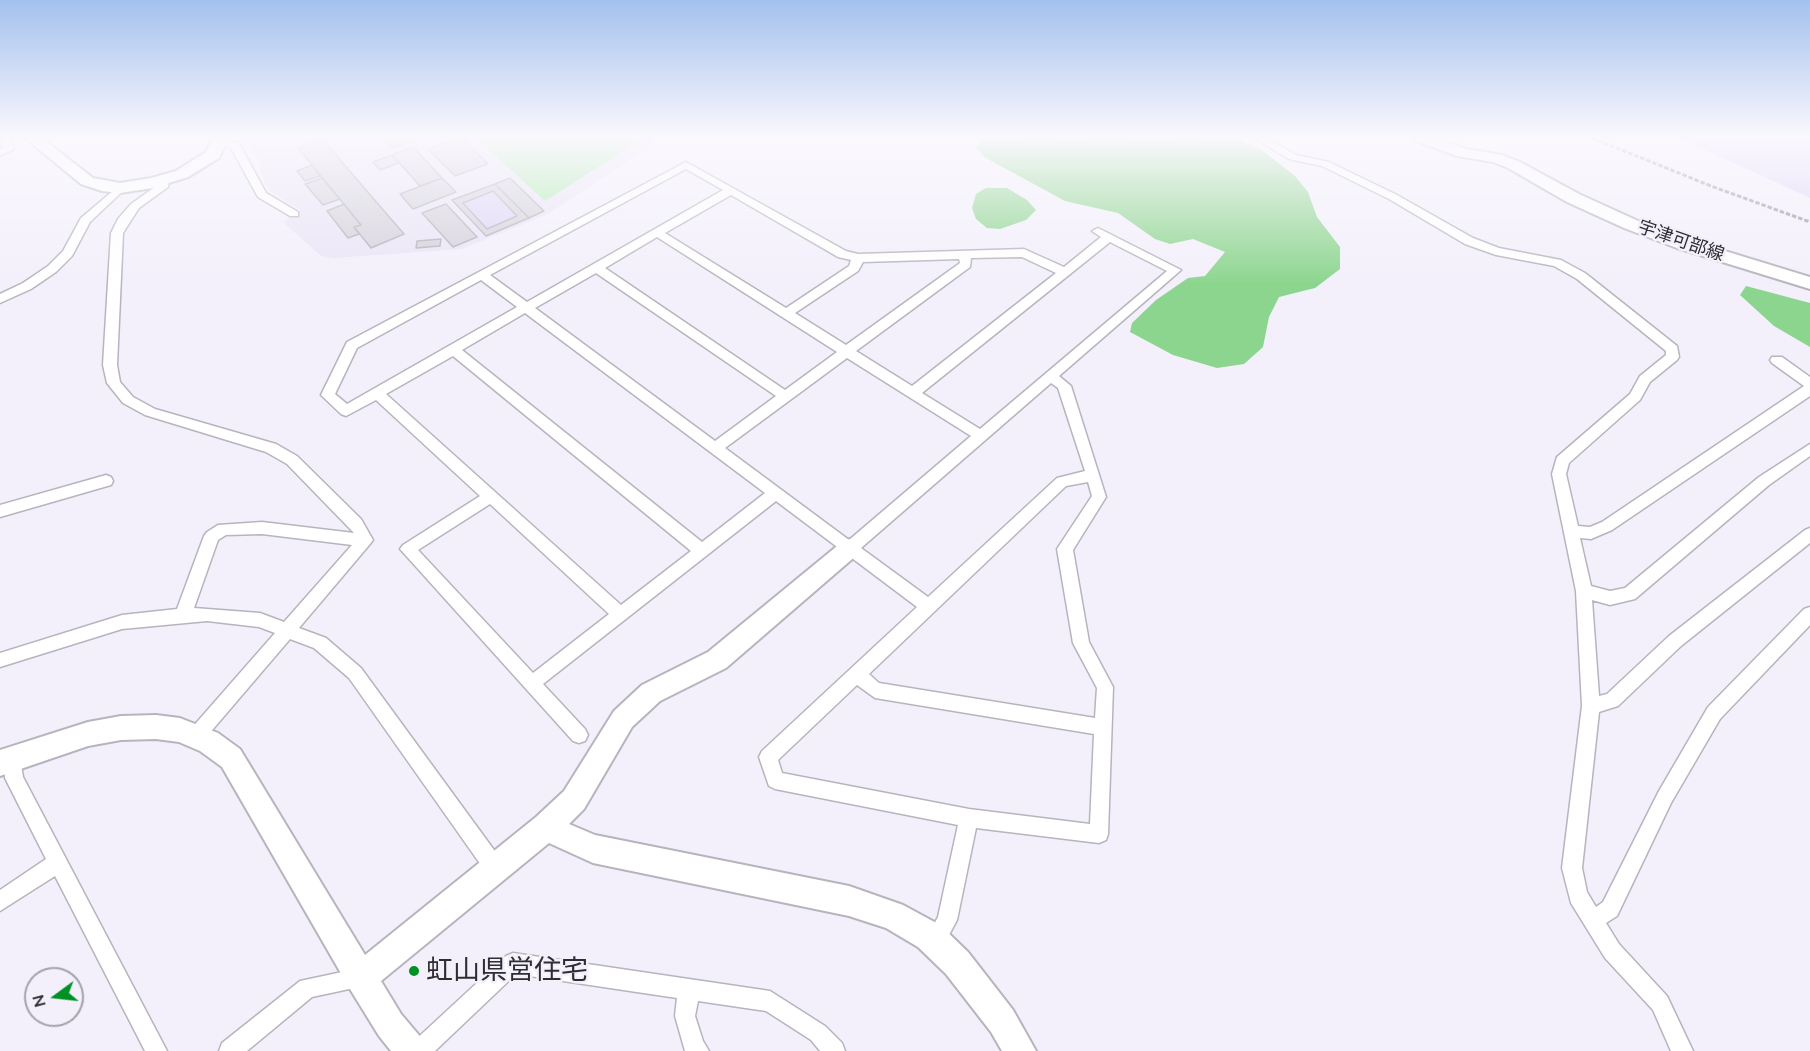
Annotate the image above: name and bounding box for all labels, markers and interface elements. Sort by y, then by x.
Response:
street label: 宇津可部線 [1635,216,1727,266]
place label: 虹山県営住宅 [426,955,588,987]
marker: 虹山県営住宅 [407,964,421,978]
north arrow [24,967,84,1027]
text: N [27,993,50,1010]

